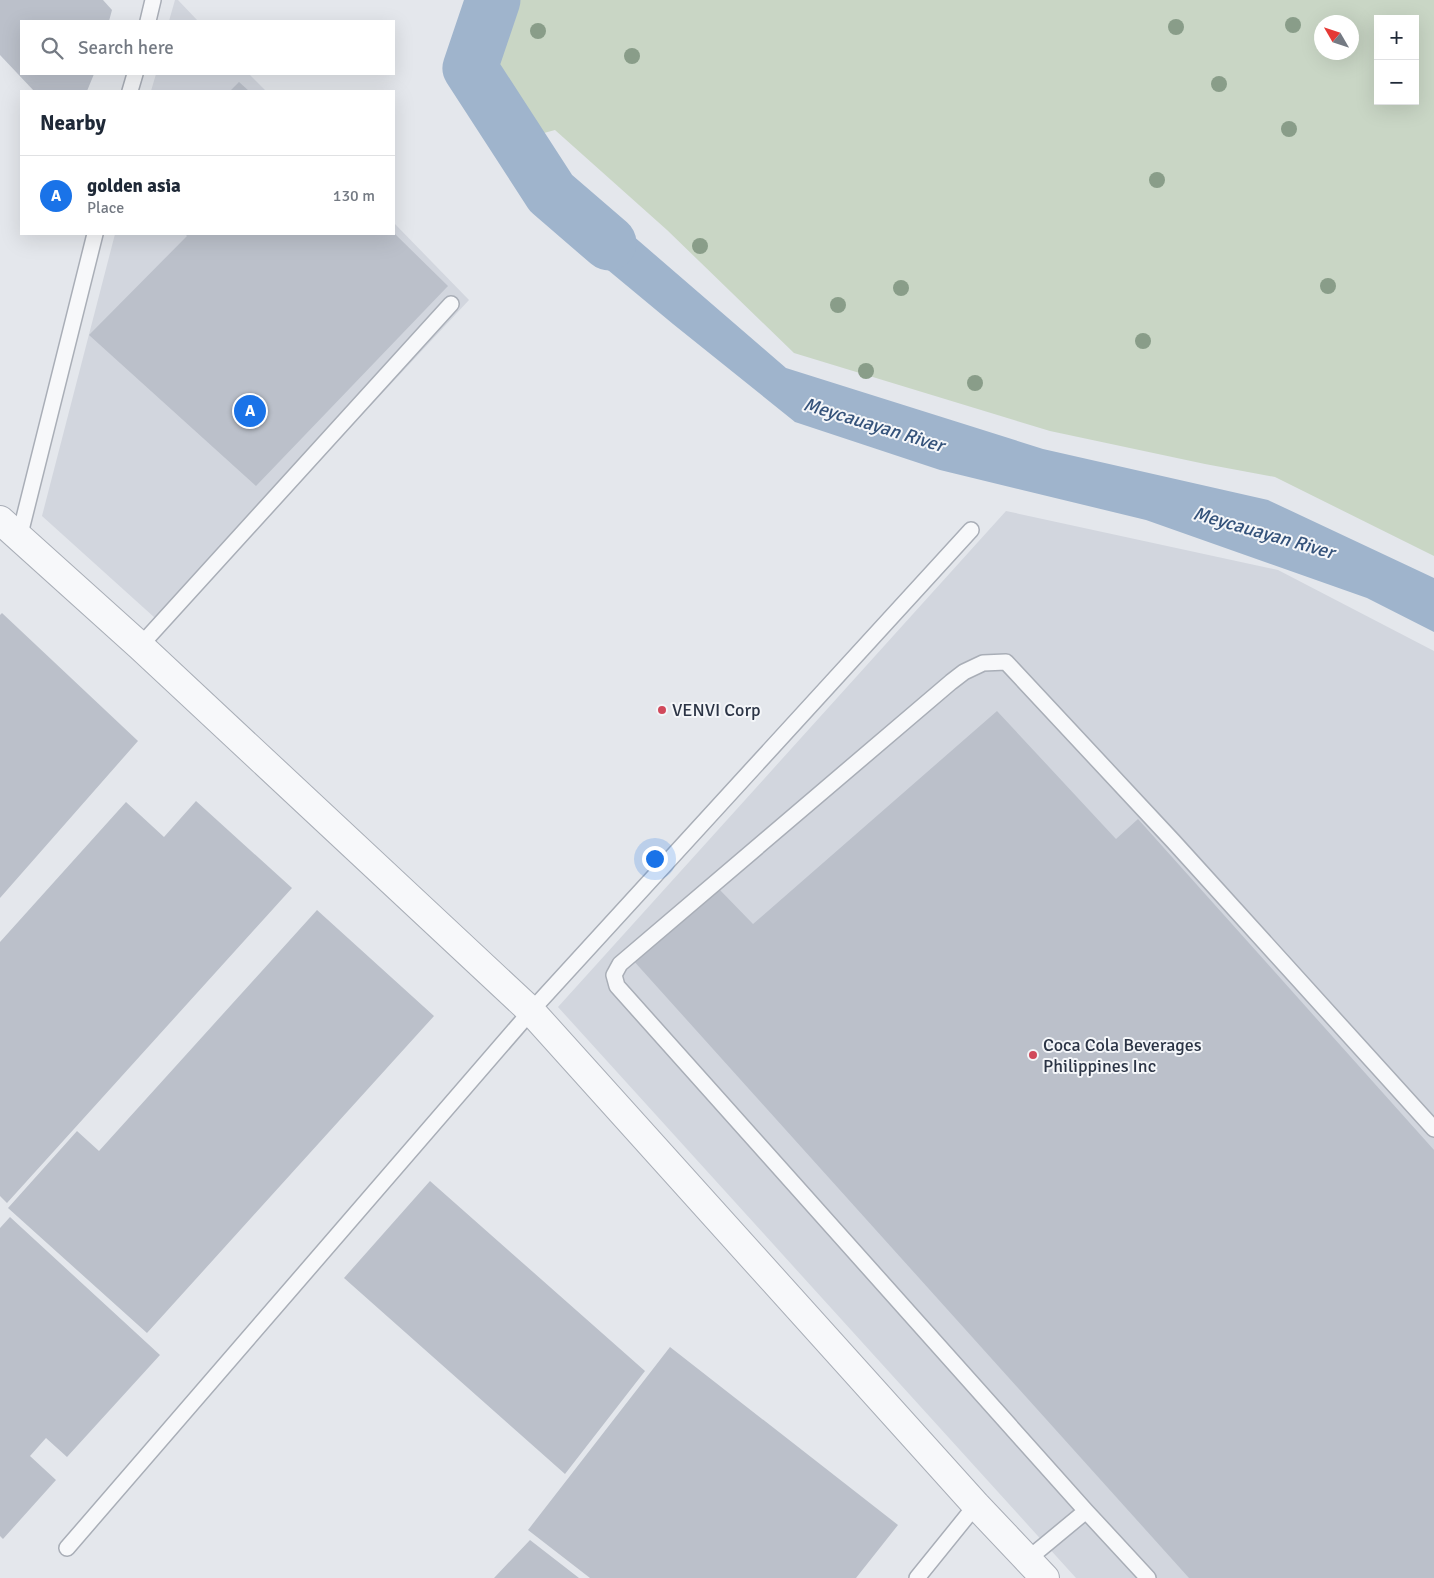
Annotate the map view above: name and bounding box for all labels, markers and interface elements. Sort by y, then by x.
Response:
north arrow [1314,15,1359,60]
map controls [1374,15,1419,105]
button: + [1374,15,1419,60]
search box [20,20,395,75]
icon: search [38,34,66,62]
text: Search here [78,36,174,60]
button: − [1374,60,1419,105]
text: Nearby [40,110,106,136]
text: golden asia [87,174,181,198]
text: A [51,186,61,206]
text: 130 m [333,186,375,206]
text: Place [87,198,124,218]
pin: A [234,392,266,430]
water label: Meycauayan River [801,392,950,459]
water label: Meycauayan River [1190,501,1340,565]
place label: VENVI Corp [672,699,761,721]
marker: VENVI Corp [656,704,668,716]
your location [642,846,668,872]
place label: Coca Cola Beverages Philippines Inc [1043,1034,1202,1077]
marker: Coca Cola Beverages Philippines Inc [1027,1049,1039,1061]

